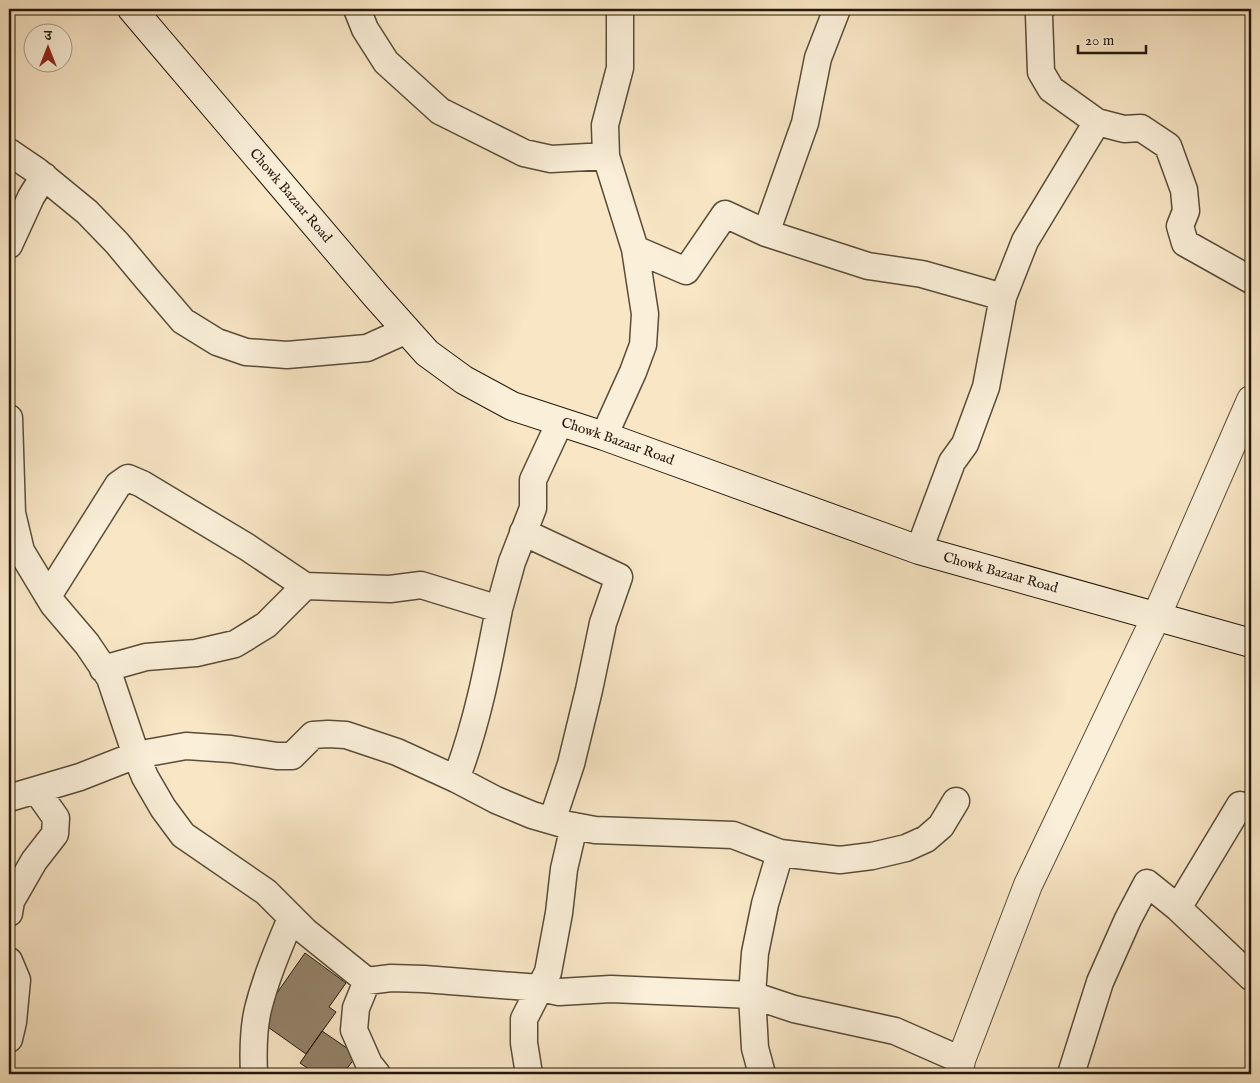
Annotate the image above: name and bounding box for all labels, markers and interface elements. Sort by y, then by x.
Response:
north arrow [22,22,72,72]
scale bar [1078,22,1145,54]
text: उ [43,27,52,45]
text: 20 m [1085,31,1115,50]
street label: Chowk Bazaar Road [246,145,336,247]
street label: Chowk Bazaar Road [559,414,677,470]
street label: Chowk Bazaar Road [941,548,1060,598]

